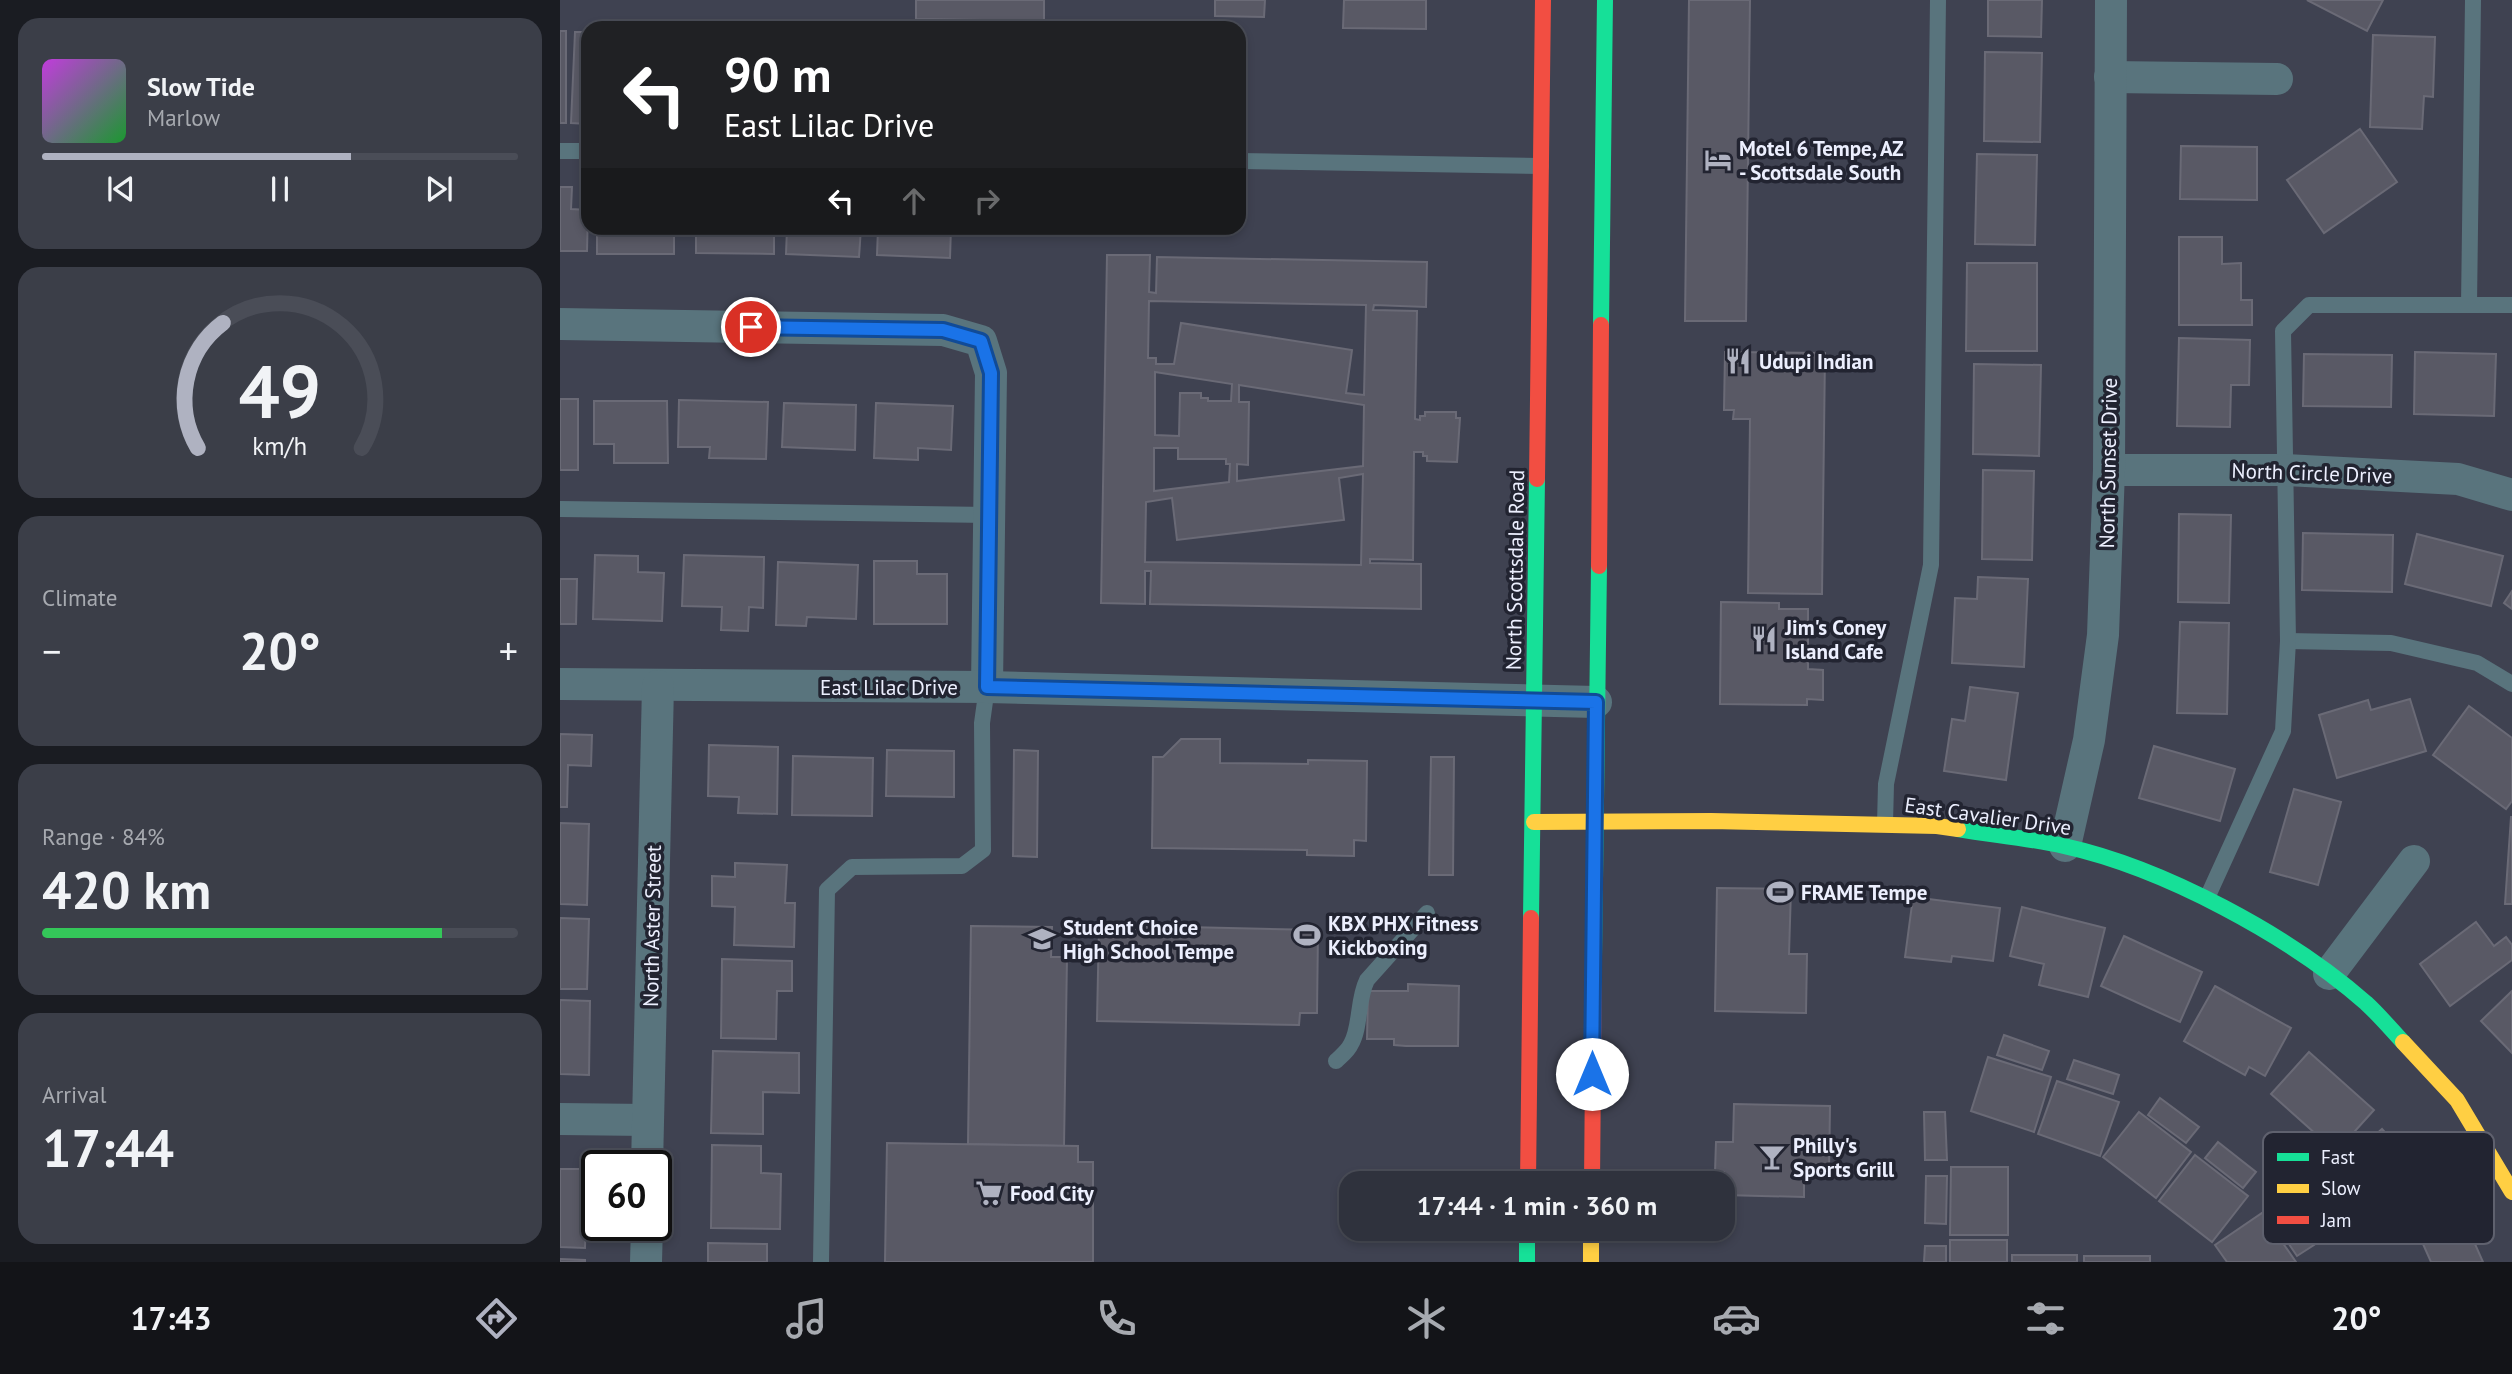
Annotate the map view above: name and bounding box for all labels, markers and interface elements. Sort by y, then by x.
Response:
text: 90 m [724,42,831,106]
icon: left [609,49,700,140]
text: Slow Tide [147,70,255,103]
text: Marlow [147,103,220,132]
text: East Lilac Drive [724,104,934,146]
place label: Motel 6 Tempe, AZ - Scottsdale South [1739,135,1904,186]
hotel icon: Motel 6 Tempe, AZ - Scottsdale South [1703,145,1733,175]
icon: previous [102,170,140,208]
icon: pause [261,170,299,208]
icon: next [420,170,458,208]
icon: left [822,182,860,220]
icon: ahead [895,182,933,220]
icon: right [968,182,1006,220]
pin [721,297,781,357]
icon: arrive [732,308,770,346]
text: 49 [239,345,321,439]
restaurant icon: Udupi Indian [1723,346,1753,376]
place label: Udupi Indian [1759,348,1873,375]
street label: North Sunset Drive [2093,377,2123,549]
text: km/h [253,430,307,462]
street label: North Circle Drive [2231,457,2393,489]
street label: North Scottsdale Road [1500,470,1530,670]
text: Climate [42,583,117,612]
place label: Jim's Coney Island Cafe [1784,614,1887,665]
text: 20° [239,617,321,684]
restaurant icon: Jim's Coney Island Cafe [1749,624,1779,654]
text: − [42,626,61,675]
text: + [499,626,518,675]
street label: East Lilac Drive [820,674,958,701]
street label: East Cavalier Drive [1903,791,2073,841]
text: Range · 84% [42,822,165,851]
street label: North Aster Street [637,845,667,1007]
text: 420 km [42,856,211,923]
sports icon: FRAME Tempe [1765,877,1795,907]
place label: FRAME Tempe [1801,879,1927,906]
place label: KBX PHX Fitness Kickboxing [1328,910,1479,961]
place label: Student Choice High School Tempe [1063,914,1234,965]
sports icon: KBX PHX Fitness Kickboxing [1292,920,1322,950]
school or university icon: Student Choice High School Tempe [1027,924,1057,954]
position arrow [1555,1037,1629,1111]
text: Arrival [42,1080,106,1109]
text: 17:44 [42,1114,174,1181]
place label: Philly's Sports Grill [1793,1132,1895,1183]
legend [2263,1132,2494,1244]
bar icon: Philly's Sports Grill [1757,1142,1787,1172]
text: Fast [2321,1145,2355,1169]
speed limit sign: 60 [581,1150,672,1241]
text: Slow [2321,1176,2361,1200]
supermarket icon: Food City [974,1178,1004,1208]
place label: Food City [1010,1180,1095,1207]
text: 17:44 · 1 min · 360 m [1417,1189,1657,1222]
text: Jam [2320,1208,2351,1232]
icon: directions [472,1294,521,1343]
icon: music [782,1294,831,1343]
icon: phone [1092,1294,1141,1343]
icon: climate [1402,1294,1451,1343]
icon: car [1712,1294,1761,1343]
icon: filters [2021,1294,2070,1343]
text: 17:43 [130,1297,212,1339]
text: 20° [2331,1297,2382,1339]

